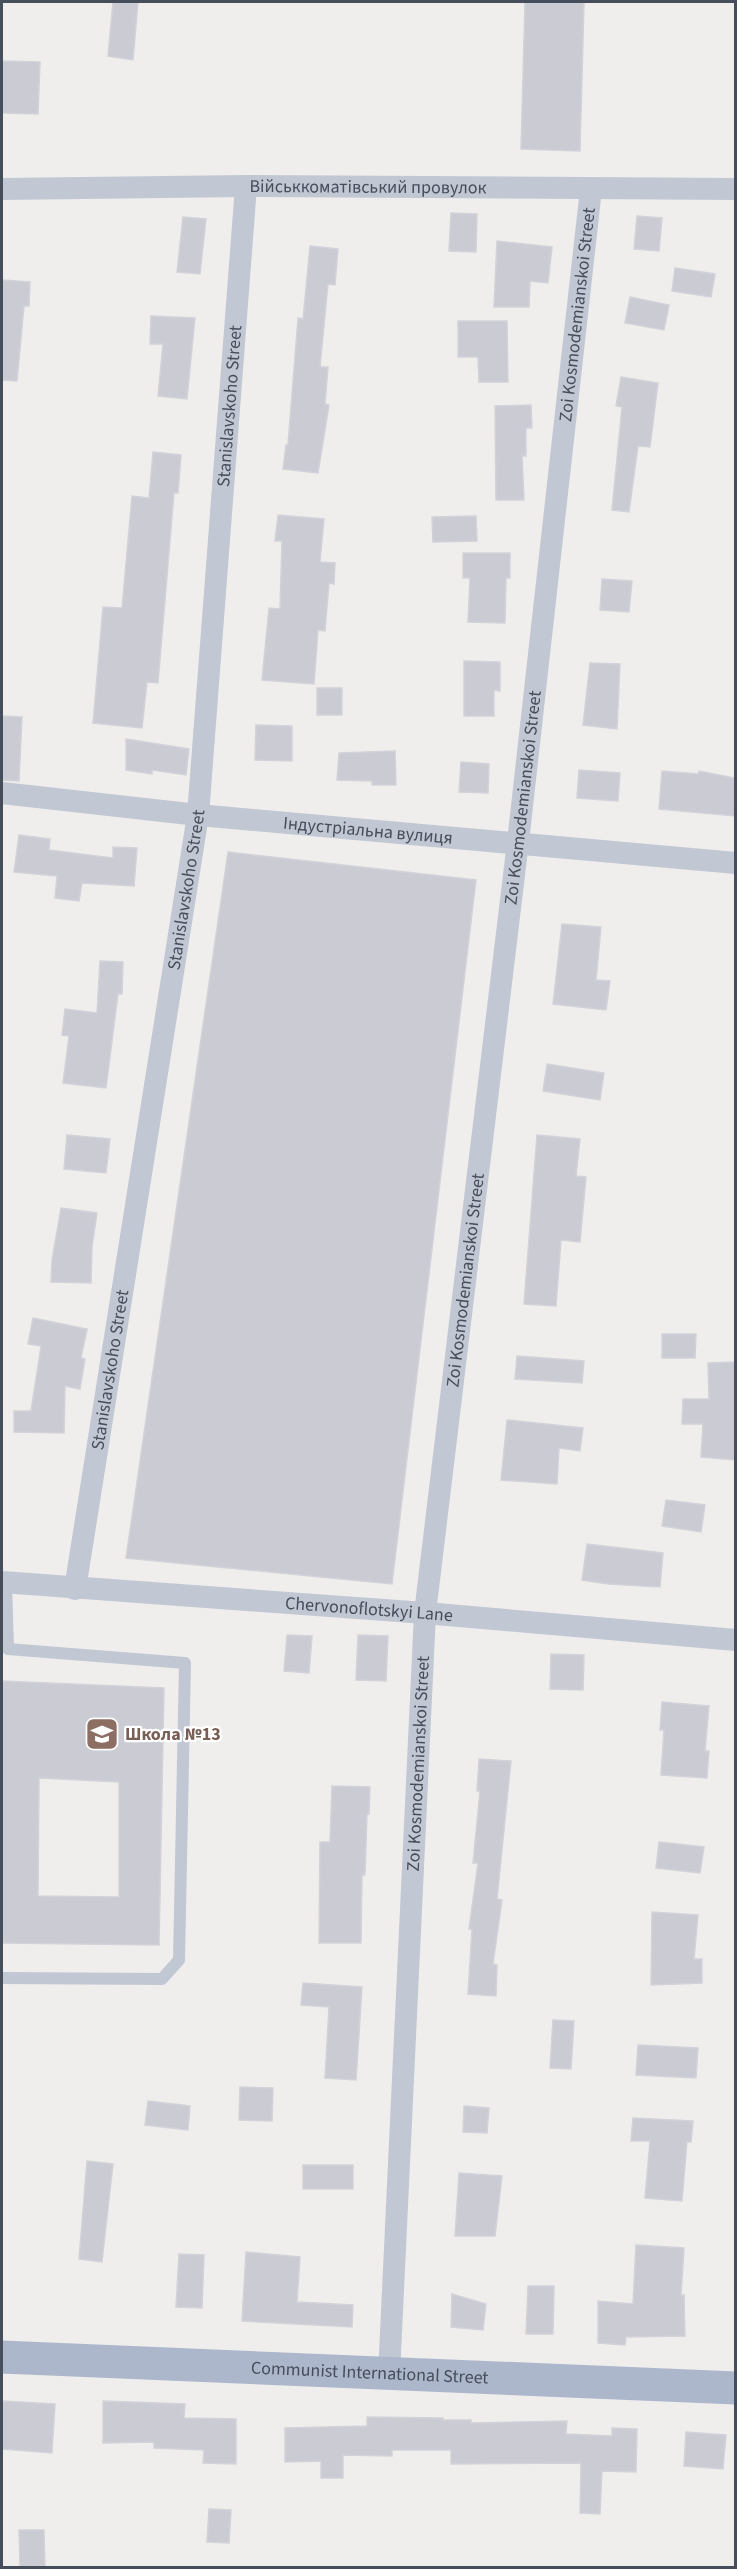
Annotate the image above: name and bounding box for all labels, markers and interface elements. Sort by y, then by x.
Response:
street label: Військкоматівський провулок [249,174,487,200]
street label: Zoi Kosmodemianskoi Street [553,206,601,423]
street label: Stanislavskoho Street [211,324,248,488]
street label: Zoi Kosmodemianskoi Street [498,689,547,906]
street label: Stanislavskoho Street [161,809,211,972]
street label: Індустріальна вулиця [282,810,454,850]
street label: Zoi Kosmodemianskoi Street [440,1172,490,1389]
street label: Stanislavskoho Street [85,1288,135,1452]
street label: Chervonoflotskyi Lane [284,1590,454,1628]
street label: Zoi Kosmodemianskoi Street [400,1655,435,1872]
school or university icon: Школа №13 [84,1716,120,1752]
place label: Школа №13 [125,1722,221,1747]
street label: Communist International Street [250,2355,489,2390]

